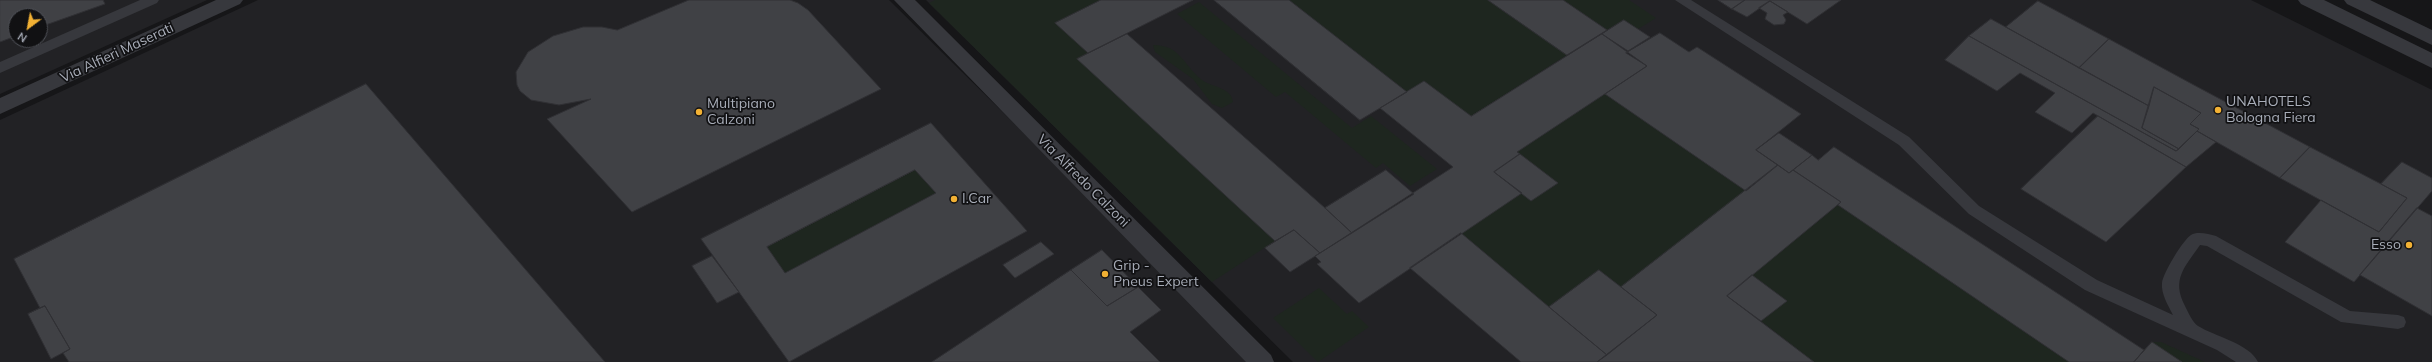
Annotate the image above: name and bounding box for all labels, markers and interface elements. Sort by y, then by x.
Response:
north arrow [8,8,48,48]
street label: Via Alfieri Maserati [58,19,176,87]
text: N [15,29,29,45]
place label: UNAHOTELS Bologna Fiera [2226,94,2316,126]
place label: Multipiano Calzoni [707,96,775,128]
marker: UNAHOTELS Bologna Fiera [2213,105,2223,115]
marker: Multipiano Calzoni [694,107,704,117]
street label: Via Alfredo Calzoni [1033,131,1133,231]
place label: I.Car [962,191,991,207]
marker: I.Car [949,194,959,204]
place label: Esso [2371,237,2401,253]
marker: Esso [2404,240,2414,250]
place label: Grip - Pneus Expert [1113,258,1199,290]
marker: Grip - Pneus Expert [1100,269,1110,279]

